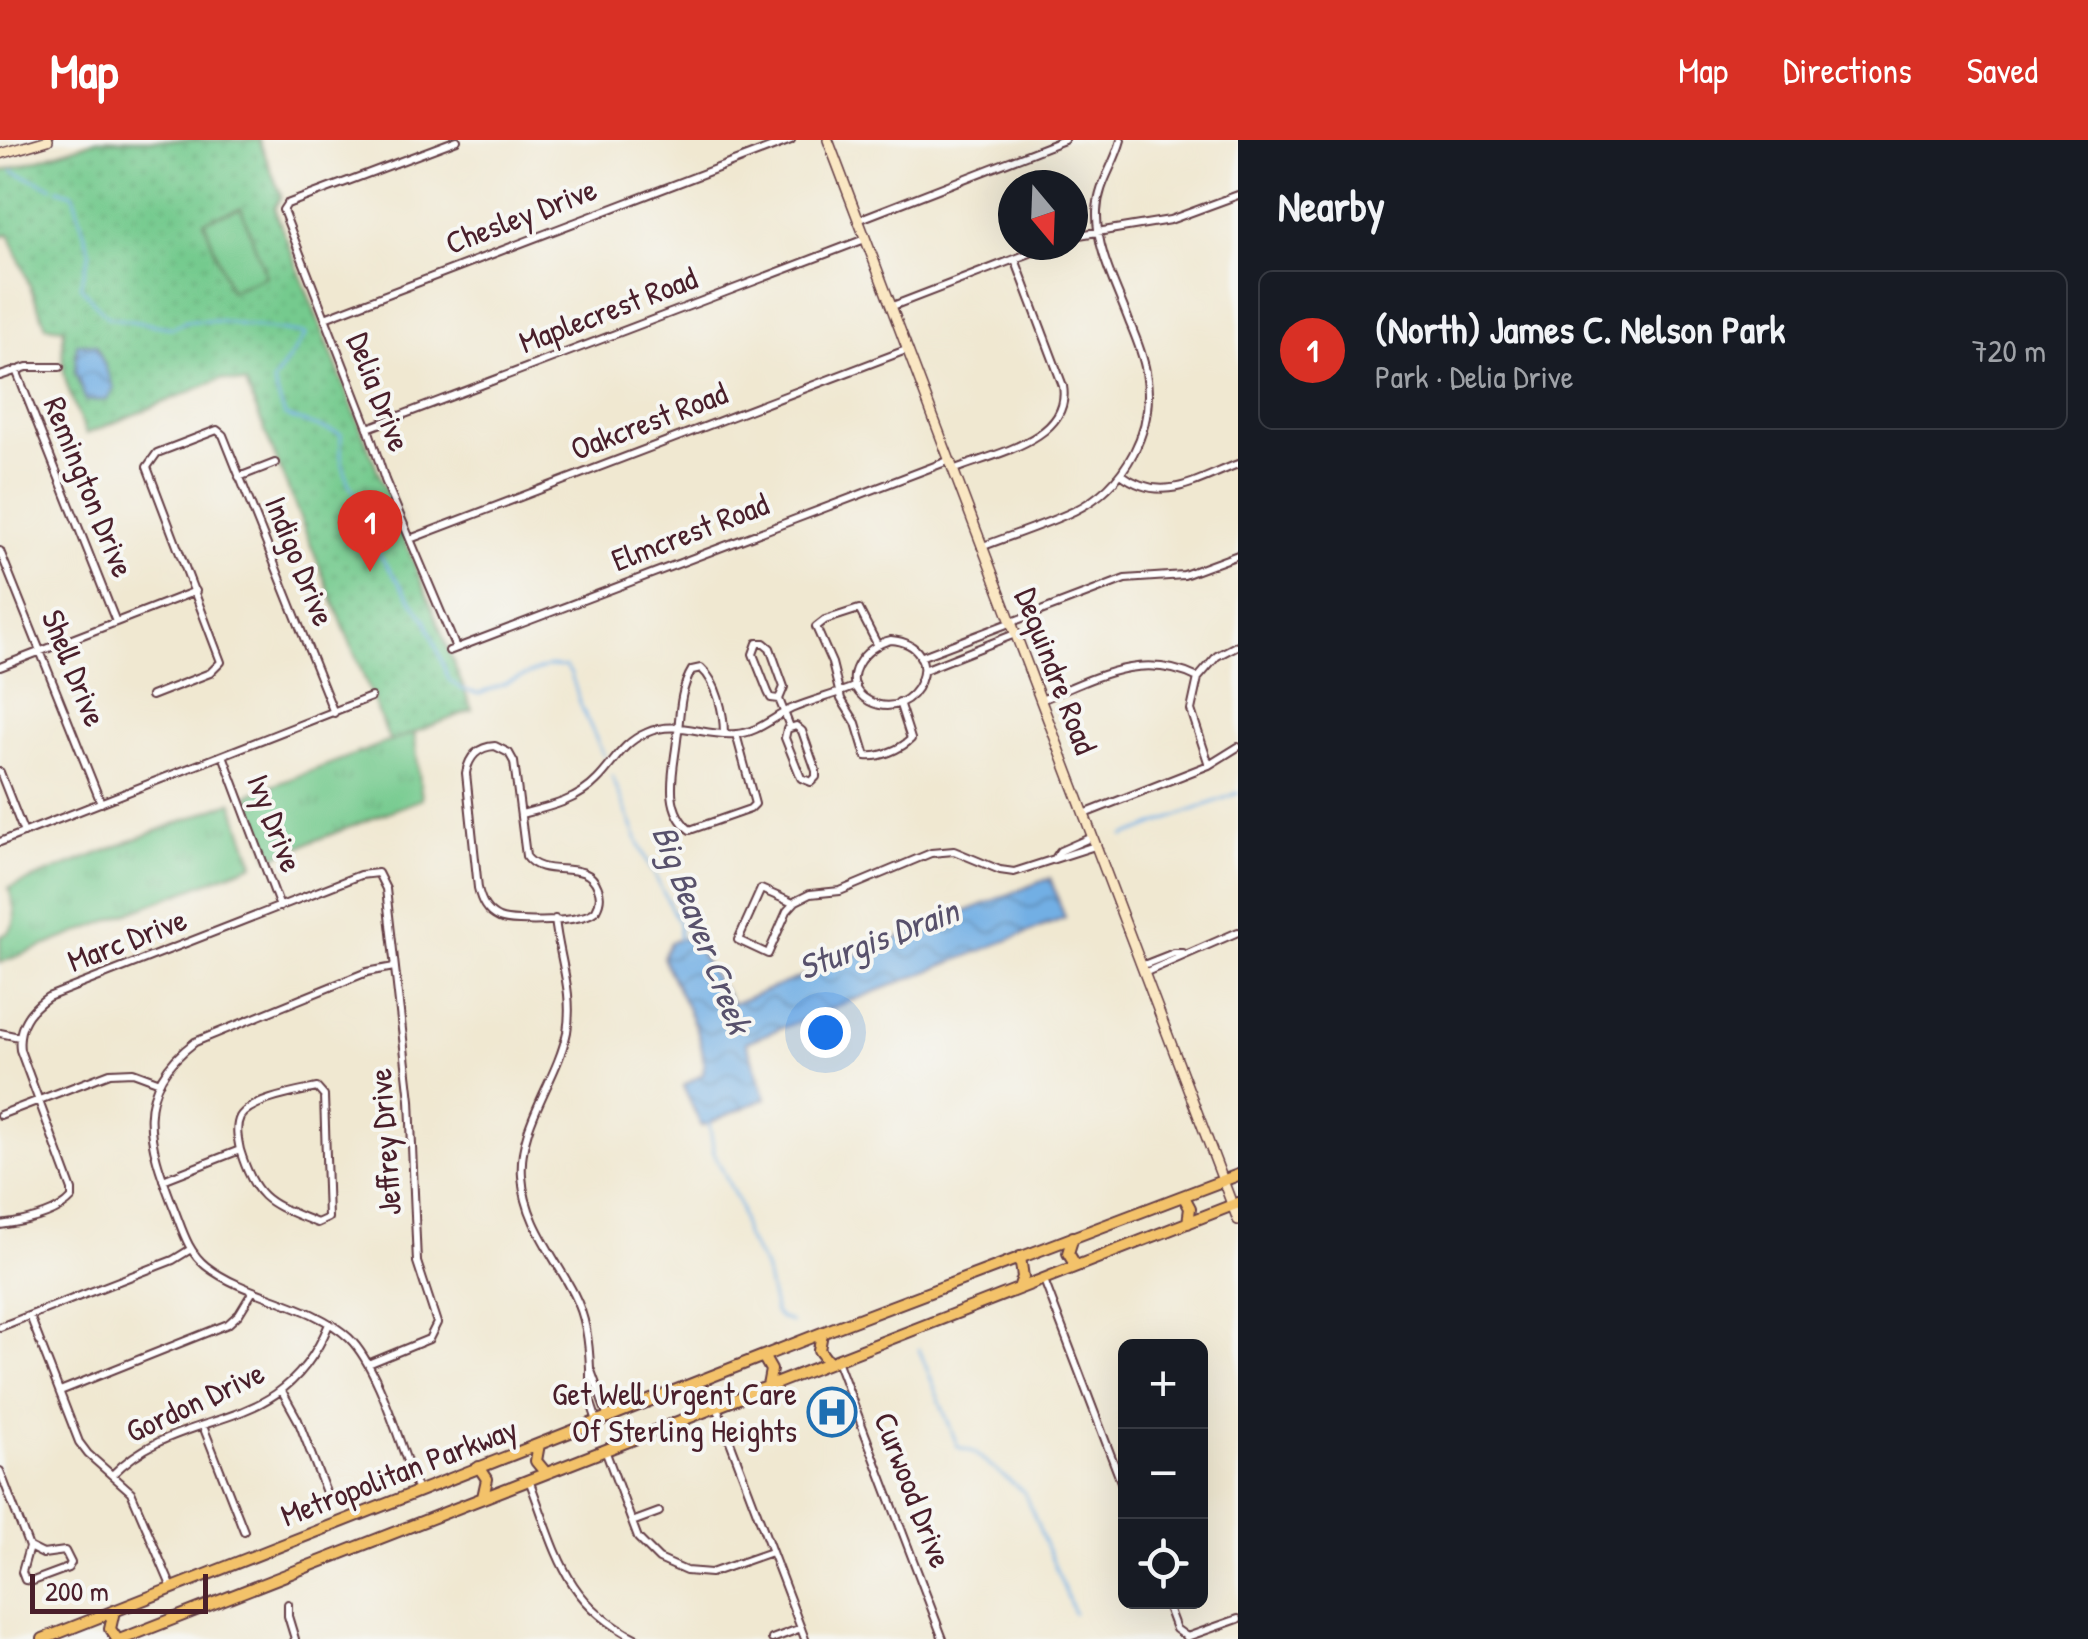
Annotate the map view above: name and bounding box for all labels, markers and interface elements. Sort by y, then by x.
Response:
text: Map [50,38,118,103]
text: Map [1678,47,1728,94]
text: Directions [1783,47,1912,94]
text: Saved [1967,47,2038,94]
street label: Chesley Drive [439,167,603,264]
north arrow [998,170,1088,260]
text: Nearby [1278,177,1385,234]
street label: Maplecrest Road [513,256,703,363]
text: (North) James C. Nelson Park [1375,303,1785,355]
street label: Delia Drive [337,326,422,458]
text: 1 [1307,329,1318,372]
text: 720 m [1972,329,2046,372]
text: Park · Delia Drive [1375,355,1573,398]
street label: Oakcrest Road [564,371,733,470]
street label: Remington Drive [34,390,145,584]
street label: Elmcrest Road [605,482,775,581]
street label: Indigo Drive [255,490,346,632]
pin: 1 [338,490,402,572]
street label: Dequindre Road [1005,582,1108,760]
street label: Shell Drive [32,603,117,733]
street label: Ivy Drive [237,768,314,878]
water label: Big Beaver Creek [641,818,765,1043]
water label: Sturgis Drain [791,885,968,991]
street label: Marc Drive [61,897,193,982]
your location [800,1007,851,1058]
street label: Jeffrey Drive [358,1067,411,1217]
map controls [1118,1339,1208,1609]
button: + [1118,1339,1208,1429]
street label: Gordon Drive [119,1351,271,1452]
place label: Get Well Urgent Care Of Sterling Heights [552,1372,797,1452]
hospital icon: Get Well Urgent Care Of Sterling Heights [806,1386,858,1438]
street label: Curwood Drive [864,1406,963,1574]
street label: Metropolitan Parkway [274,1407,523,1536]
button: − [1118,1429,1208,1519]
button: locate [1118,1519,1208,1609]
scale bar [30,1569,208,1614]
text: 200 m [45,1572,109,1610]

